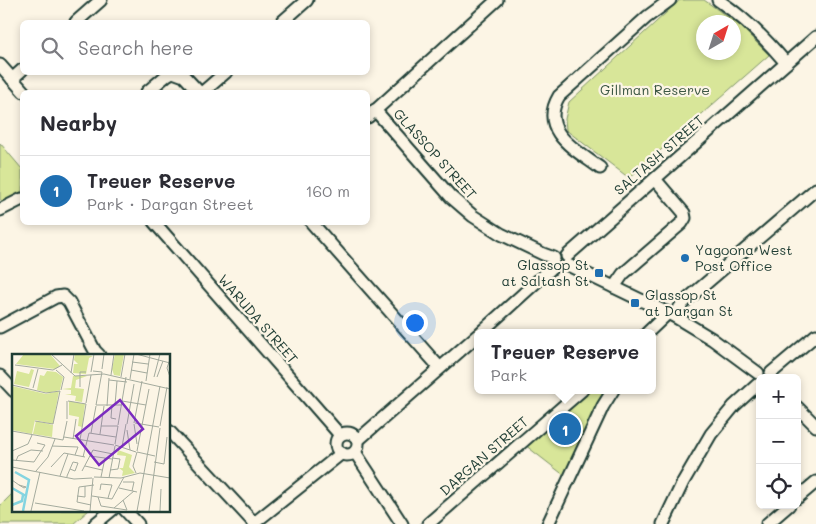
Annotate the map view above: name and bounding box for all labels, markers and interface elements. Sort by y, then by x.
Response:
north arrow [696,15,741,60]
search box [20,20,370,75]
icon: search [38,34,66,62]
text: Search here [78,35,194,60]
park label: Gillman Reserve [600,80,710,99]
street label: GLASSOP STREET [390,104,481,203]
text: Nearby [40,109,117,136]
street label: SALTASH STREET [610,110,708,199]
text: Treuer Reserve [87,168,235,193]
text: 1 [52,180,60,201]
text: 160 m [305,180,350,201]
text: Park · Dargan Street [87,193,254,214]
place label: Yagoona West Post Office [695,240,793,275]
marker: Yagoona West Post Office [679,252,691,264]
place label: Glassop St at Saltash St [501,255,589,290]
marker: Glassop St at Saltash St [593,267,605,279]
street label: WARUDA STREET [214,270,303,368]
place label: Glassop St at Dargan St [645,285,733,320]
marker: Glassop St at Dargan St [629,297,641,309]
your location [402,310,428,336]
popup [474,329,656,394]
text: Treuer Reserve [491,339,639,364]
inset map [12,354,170,512]
text: Park [491,364,527,385]
map controls [756,374,801,509]
button: + [756,374,801,419]
pin: 1 [549,410,581,448]
street label: DARGAN STREET [435,412,532,499]
button: − [756,419,801,464]
button: locate [756,464,801,509]

